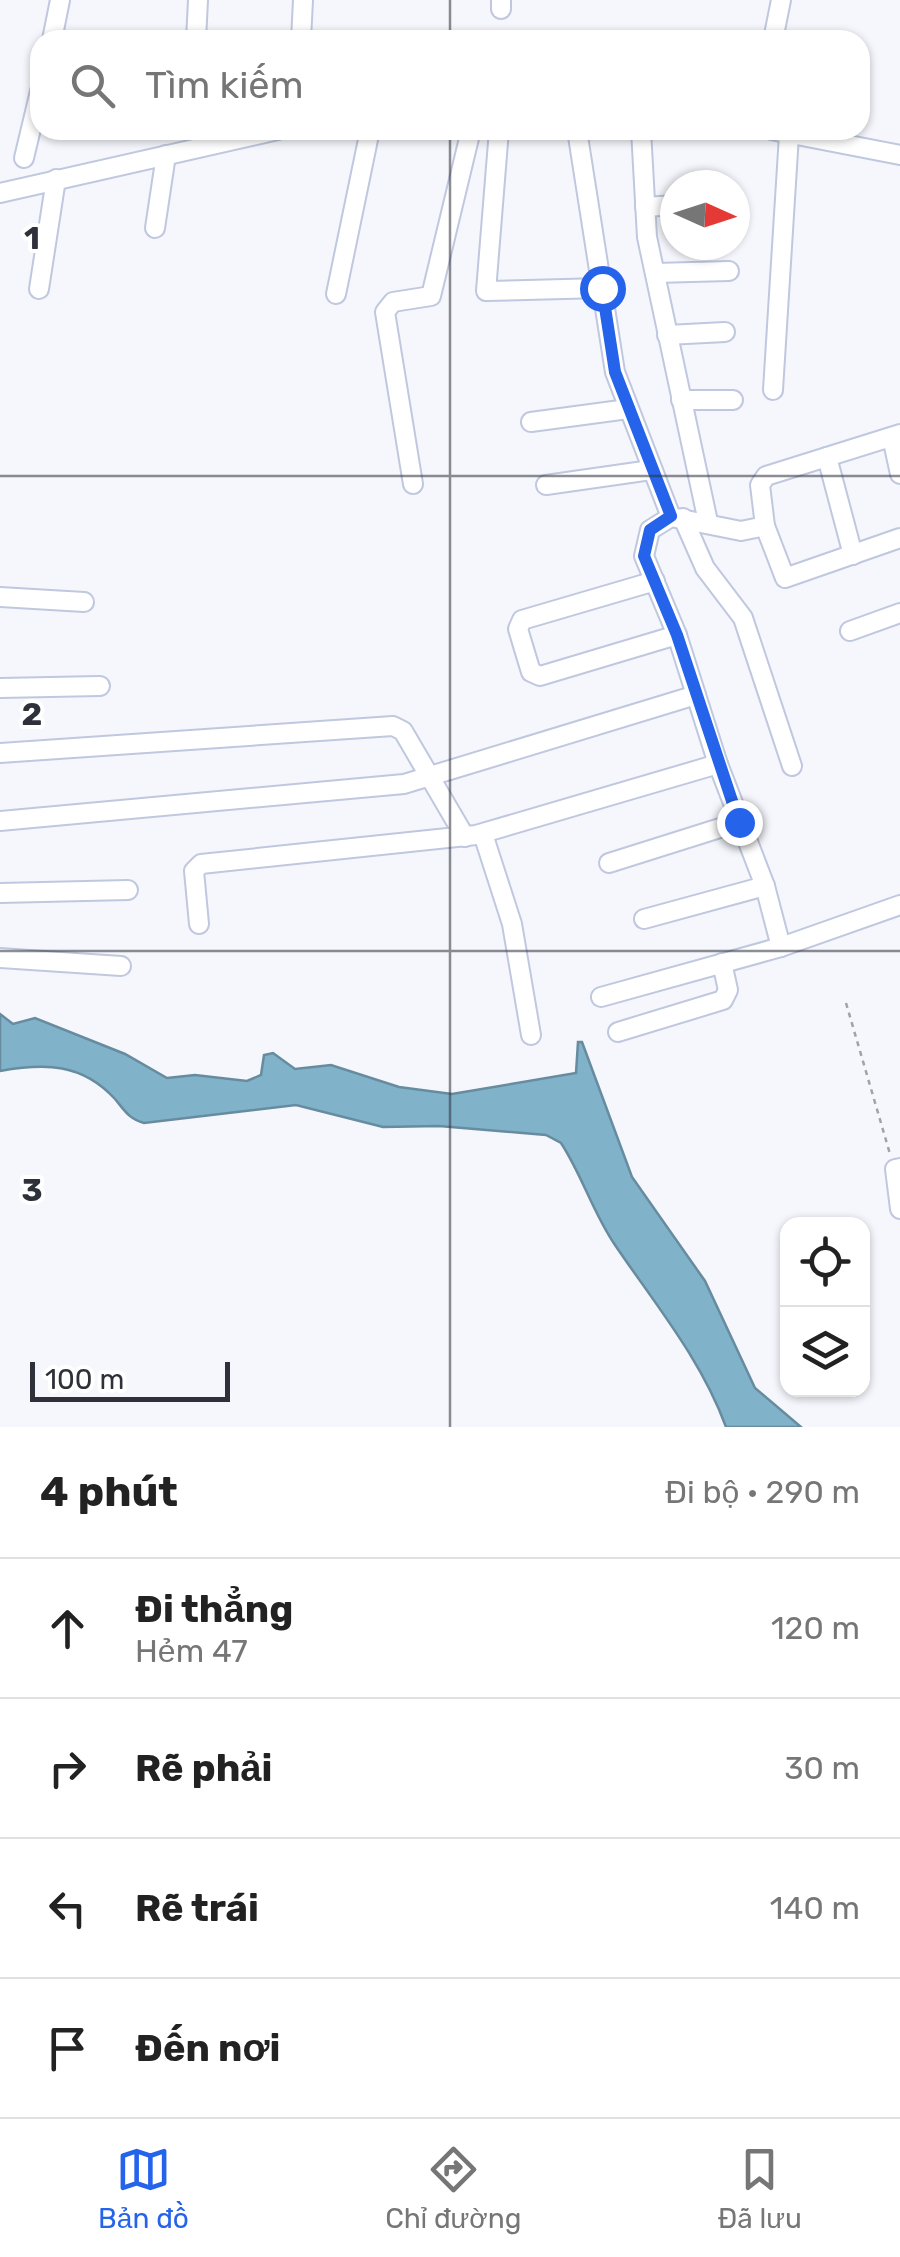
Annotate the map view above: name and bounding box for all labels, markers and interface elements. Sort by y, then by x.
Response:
search box [30,30,870,140]
icon: search [65,58,120,113]
text: Tìm kiếm [145,62,303,108]
north arrow [660,170,750,260]
text: 1 [24,219,40,257]
route start [580,266,626,312]
text: 2 [22,695,42,733]
route end [717,800,763,846]
text: 3 [21,1171,43,1209]
map controls [780,1217,870,1397]
button: locate [780,1217,870,1307]
button: layers [780,1307,870,1397]
scale bar [30,1357,230,1402]
text: 100 m [45,1363,124,1396]
text: 4 phút [40,1467,178,1517]
text: Đi bộ · 290 m [665,1473,860,1511]
text: Đi thẳng [135,1586,293,1632]
icon: ahead [40,1601,95,1656]
text: 120 m [771,1609,860,1647]
text: Hẻm 47 [135,1632,248,1670]
icon: right [40,1741,95,1796]
text: Rẽ phải [135,1745,272,1791]
text: 30 m [784,1749,860,1787]
icon: left [40,1881,95,1936]
text: Rẽ trái [135,1885,259,1931]
text: 140 m [770,1889,860,1927]
icon: arrive [40,2021,95,2076]
text: Đến nơi [135,2025,280,2071]
tab: Bản đồ [98,2142,189,2235]
tab: Chỉ đường [385,2142,521,2235]
tab: Đã lưu [718,2142,802,2235]

